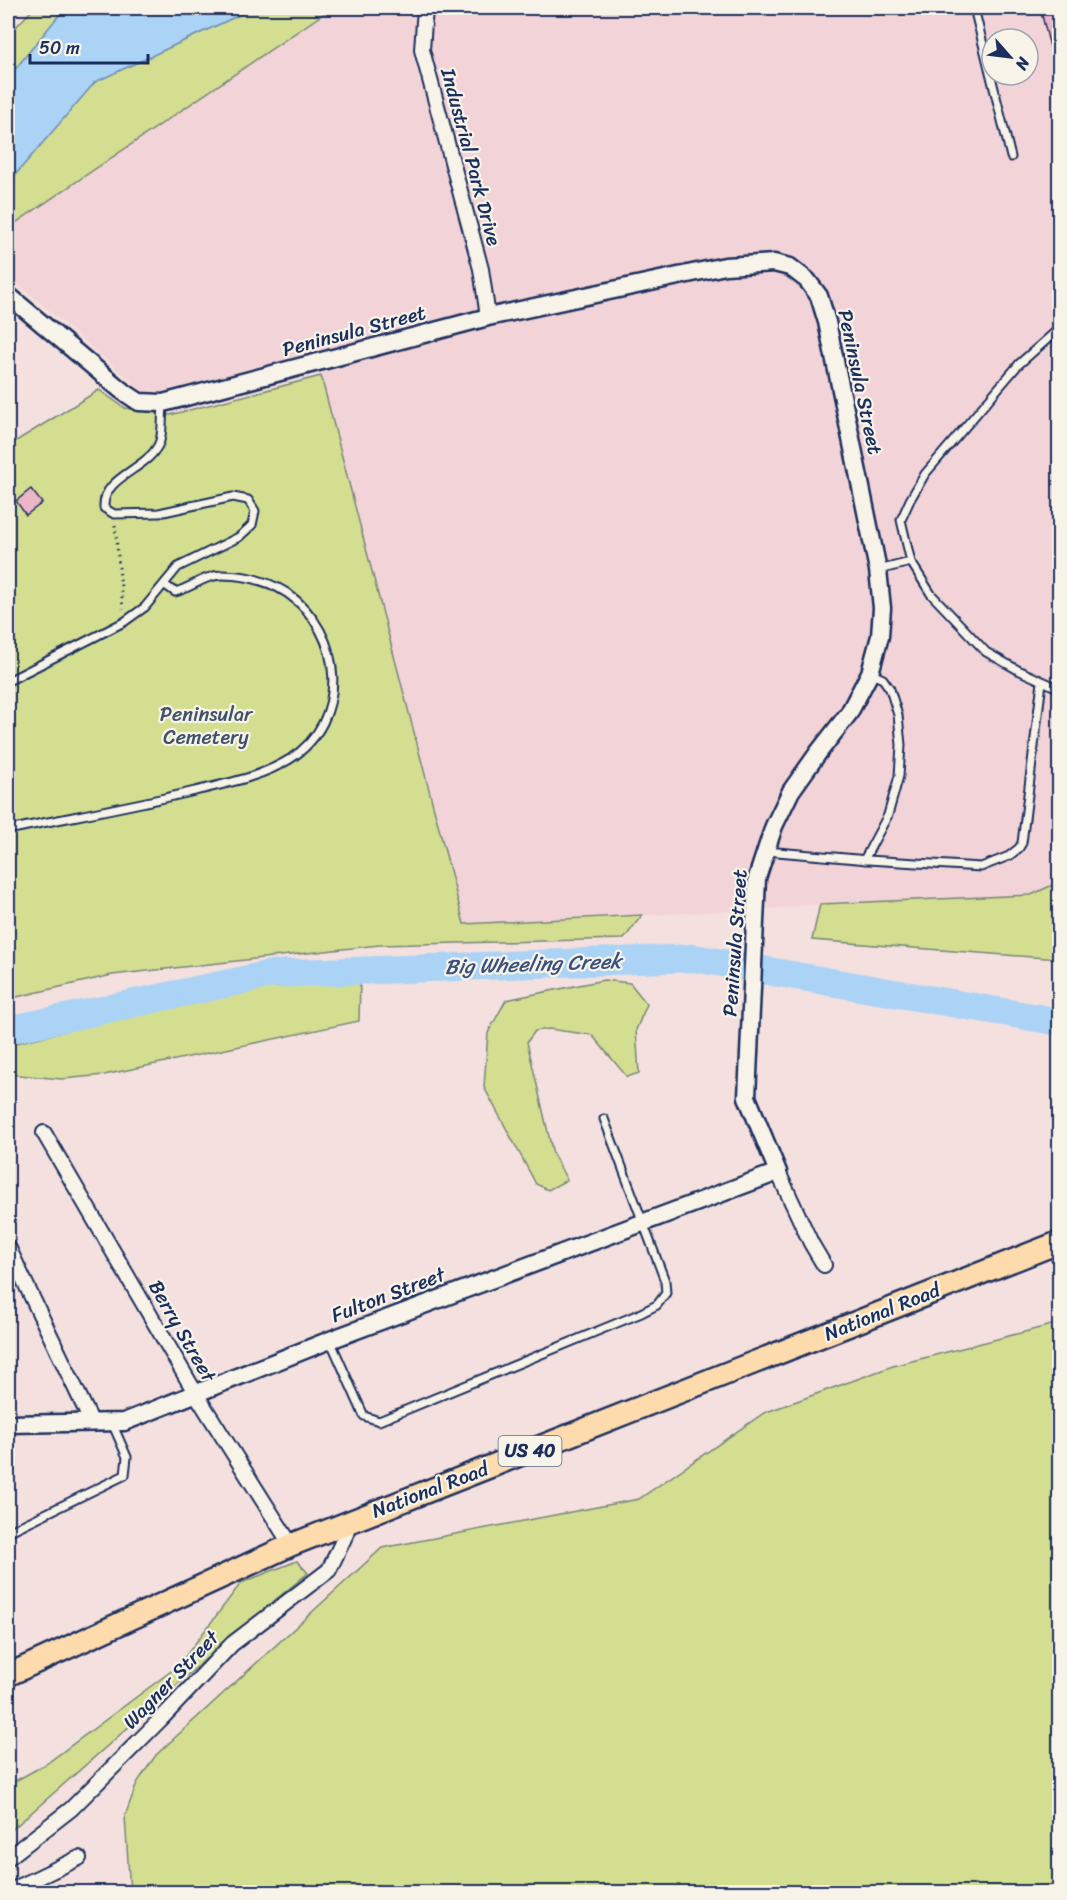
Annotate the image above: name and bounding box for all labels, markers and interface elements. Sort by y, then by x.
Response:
scale bar [30,27,148,65]
north arrow [980,27,1040,87]
text: 50 m [39,32,80,64]
text: N [1007,51,1039,76]
street label: Industrial Park Drive [430,63,512,250]
street label: Peninsula Street [278,295,430,367]
street label: Peninsula Street [828,306,893,458]
park label: Peninsular Cemetery [160,697,254,755]
street label: Peninsula Street [712,868,758,1018]
water label: Big Wheeling Creek [444,942,625,986]
street label: Fulton Street [326,1257,451,1333]
street label: National Road [819,1272,947,1351]
street label: Berry Street [139,1273,226,1389]
road number: US 40 [498,1436,562,1466]
street label: National Road [366,1451,495,1528]
street label: Wagner Street [114,1621,229,1738]

